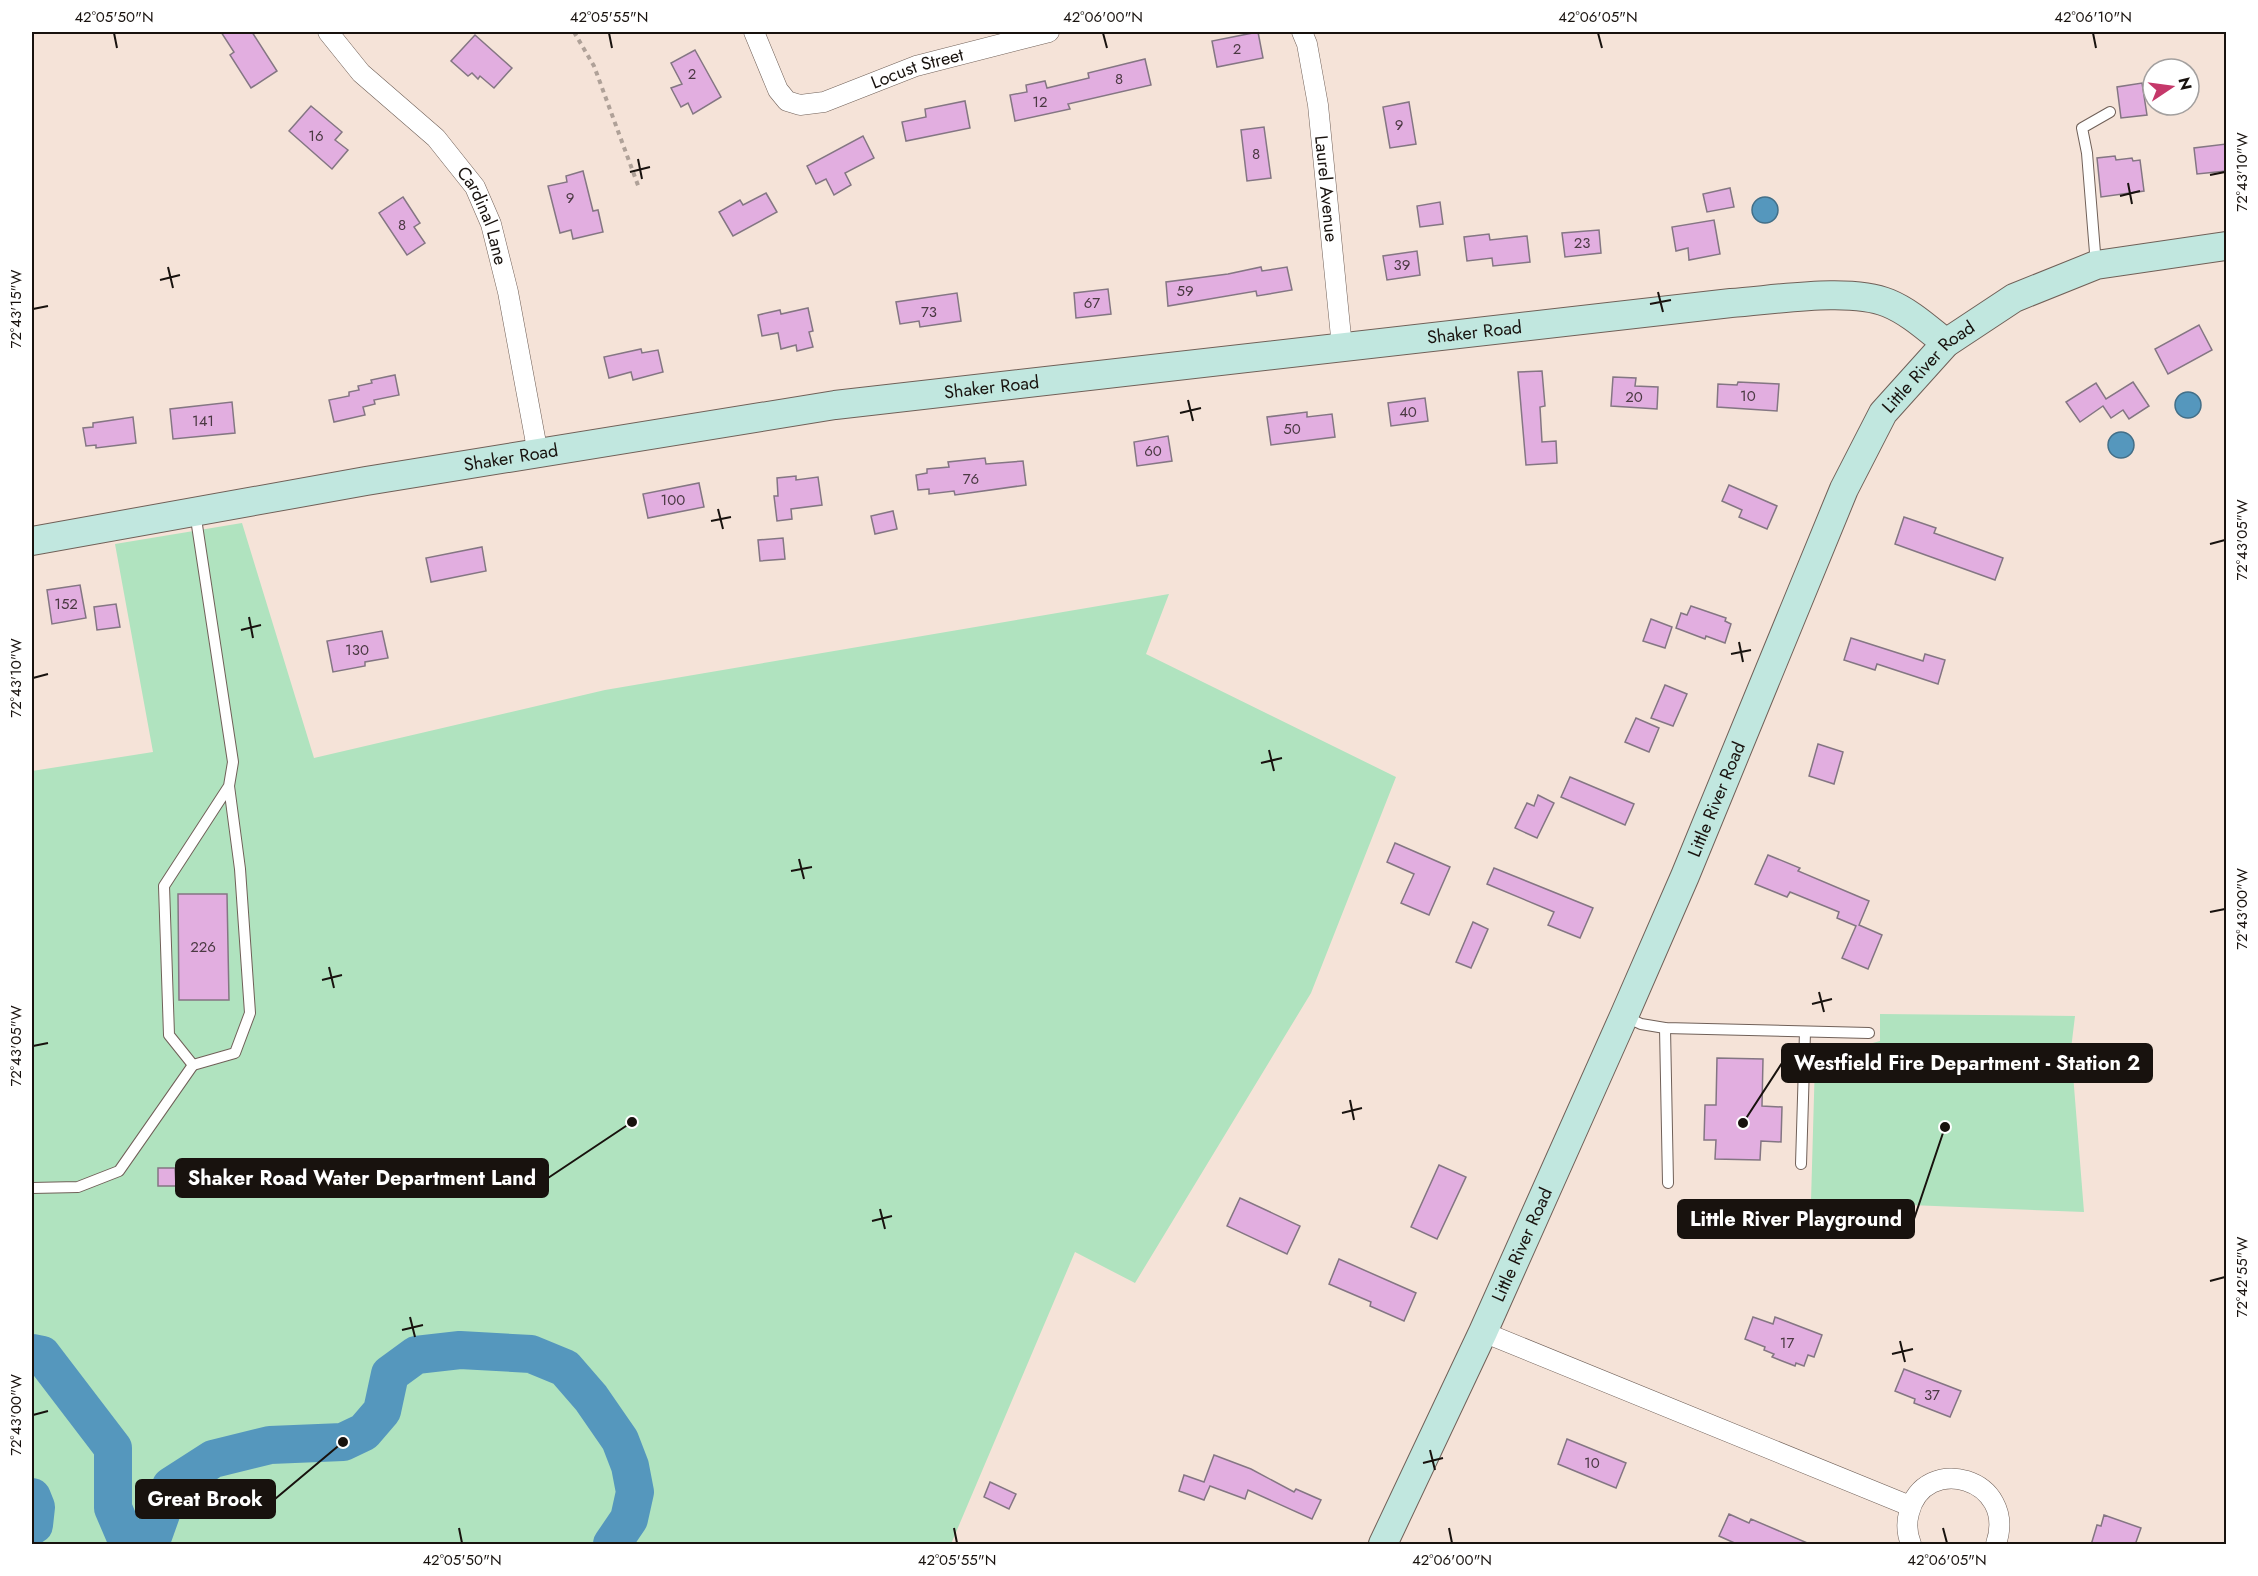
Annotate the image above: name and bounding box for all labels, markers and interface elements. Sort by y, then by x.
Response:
text: 42°05'50"N [74,6,154,28]
text: 42°05'55"N [570,6,648,28]
text: 42°06'00"N [1063,6,1143,28]
text: 42°06'05"N [1558,6,1638,28]
text: 42°06'10"N [2054,6,2132,28]
house number: 2 [1233,38,1241,60]
street label: Locust Street [867,41,967,95]
north arrow [2141,57,2201,117]
house number: 2 [688,63,696,85]
house number: 8 [1115,68,1123,90]
text: N [2172,75,2198,93]
house number: 12 [1032,91,1048,113]
house number: 9 [1395,114,1403,136]
house number: 16 [308,125,324,147]
text: 72°43'10"W [2231,132,2253,212]
street label: Laurel Avenue [1308,134,1345,243]
house number: 8 [1252,143,1260,165]
street label: Cardinal Lane [450,161,514,268]
house number: 9 [566,187,574,209]
house number: 8 [398,214,406,236]
house number: 23 [1574,232,1590,254]
house number: 39 [1394,254,1410,276]
text: 72°43'15"W [5,269,27,348]
house number: 59 [1176,280,1194,302]
house number: 67 [1084,292,1100,314]
house number: 73 [921,301,937,323]
street label: Shaker Road [1426,314,1523,351]
street label: Little River Road [1876,314,1980,419]
street label: Shaker Road [943,369,1040,405]
house number: 10 [1740,385,1756,407]
house number: 20 [1625,386,1643,408]
house number: 40 [1399,401,1417,423]
house number: 141 [192,410,214,432]
house number: 50 [1283,418,1301,440]
street label: Shaker Road [462,437,560,478]
house number: 60 [1144,440,1162,462]
house number: 76 [963,468,979,490]
house number: 100 [661,489,685,511]
text: 72°43'05"W [2231,499,2253,581]
house number: 152 [54,593,78,615]
text: 72°43'10"W [5,638,27,718]
house number: 130 [345,639,369,661]
street label: Little River Road [1681,738,1752,861]
text: 72°43'00"W [2231,868,2253,950]
house number: 226 [190,936,216,958]
text: 72°43'05"W [5,1005,27,1087]
callout: Westfield Fire Department - Station 2 [1782,1044,2152,1082]
text: Westfield Fire Department - Station 2 [1794,1049,2140,1078]
callout: Shaker Road Water Department Land [176,1159,548,1197]
text: Shaker Road Water Department Land [188,1164,536,1193]
street label: Little River Road [1485,1183,1559,1306]
callout: Little River Playground [1678,1200,1914,1238]
text: Little River Playground [1690,1205,1902,1234]
text: 72°42'55"W [2231,1236,2253,1317]
house number: 17 [1780,1332,1794,1354]
text: 72°43'00"W [5,1374,27,1456]
house number: 37 [1924,1384,1940,1406]
house number: 10 [1584,1452,1600,1474]
callout: Great Brook [136,1480,275,1518]
text: Great Brook [147,1485,263,1514]
text: 42°05'50"N [422,1549,502,1571]
text: 42°05'55"N [918,1549,996,1571]
text: 42°06'00"N [1412,1549,1492,1571]
text: 42°06'05"N [1907,1549,1987,1571]

